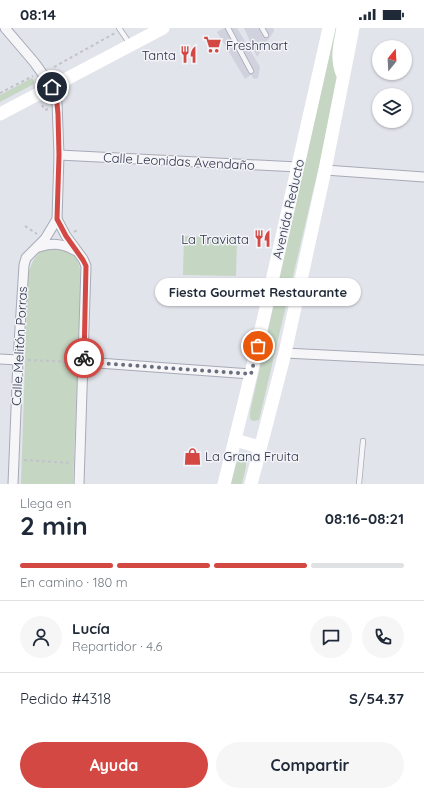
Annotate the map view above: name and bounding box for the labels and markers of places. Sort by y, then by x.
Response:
supermarket icon: Freshmart [203,35,223,55]
place label: Freshmart [226,37,288,53]
restaurant icon: Tanta [179,45,199,65]
place label: Tanta [142,47,176,63]
pin [35,70,69,104]
restaurant icon: La Traviata [252,229,272,249]
place label: La Traviata [181,231,249,247]
callout: Fiesta Gourmet Restaurante [155,278,361,306]
pin [241,329,275,363]
shop icon: La Grana Fruita [182,446,202,466]
place label: La Grana Fruita [205,448,299,464]

